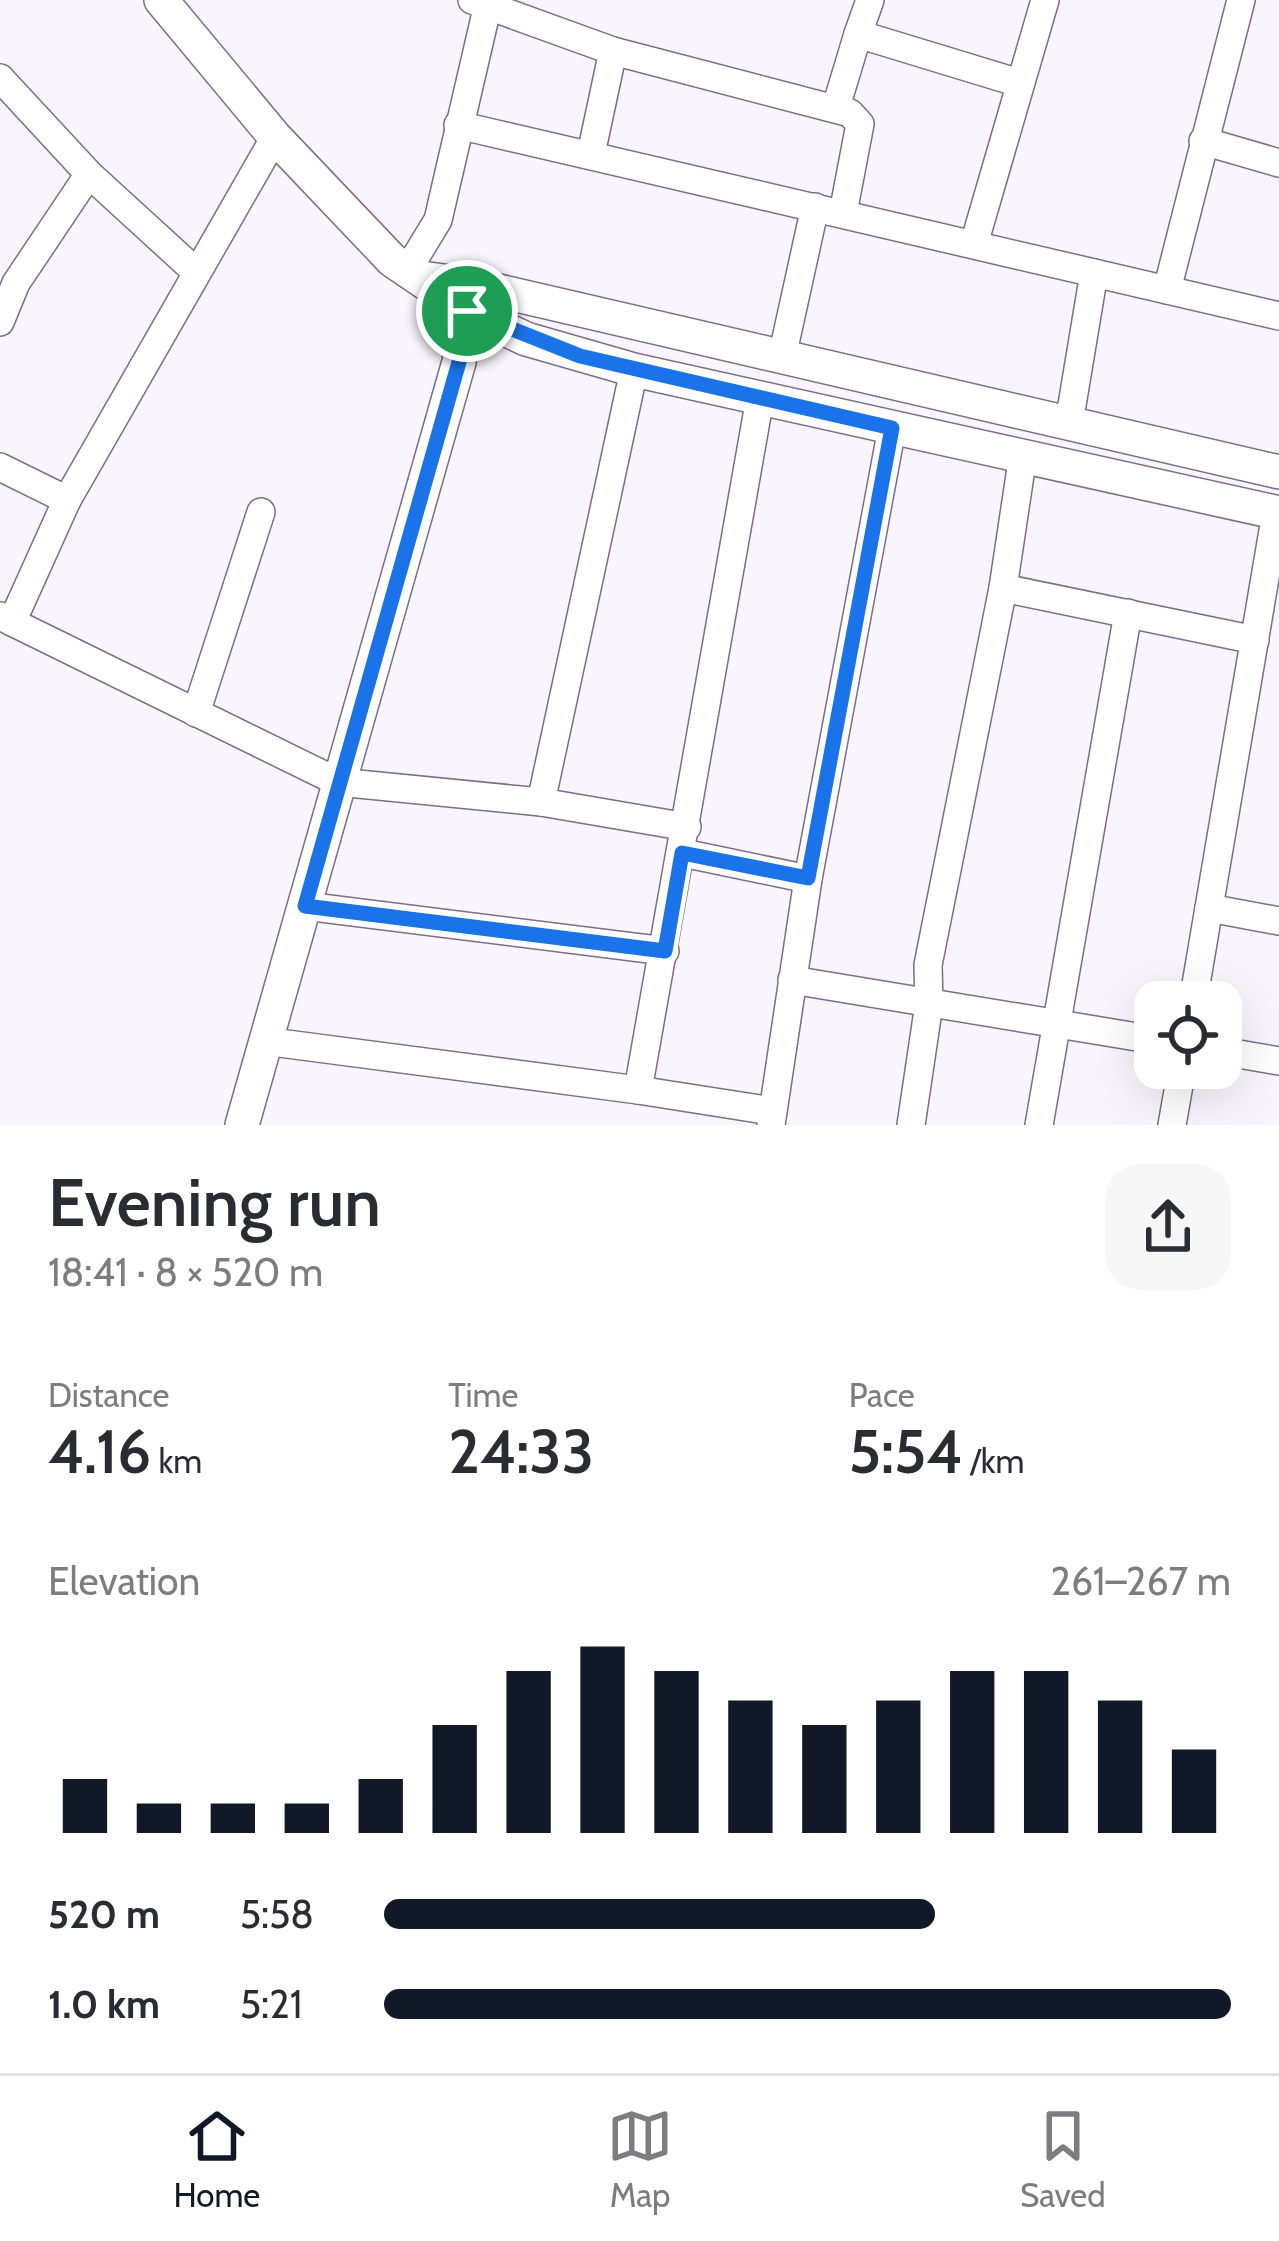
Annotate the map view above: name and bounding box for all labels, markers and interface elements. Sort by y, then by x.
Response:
pin [416,260,518,362]
icon: arrive [434,278,500,344]
map controls [1134,981,1242,1089]
button: locate [1134,981,1242,1089]
text: Evening run [48,1162,381,1243]
button: share [1105,1164,1231,1290]
text: 18:41 · 8 × 520 m [48,1248,323,1296]
text: Distance [48,1375,169,1415]
text: Time [448,1375,518,1415]
text: Pace [849,1375,915,1415]
text: 4.16 [48,1415,151,1488]
text: 24:33 [448,1415,594,1488]
text: 5:54 [849,1415,963,1488]
text: km [151,1441,202,1481]
text: /km [963,1441,1024,1481]
text: Elevation [48,1557,200,1605]
text: 261–267 m [1051,1557,1231,1605]
text: 520 m [48,1890,160,1938]
text: 5:58 [240,1890,314,1938]
text: 1.0 km [48,1980,160,2028]
text: 5:21 [240,1980,302,2028]
tab: Home [173,2103,260,2215]
tab: Map [607,2103,673,2215]
tab: Saved [1020,2103,1106,2215]

